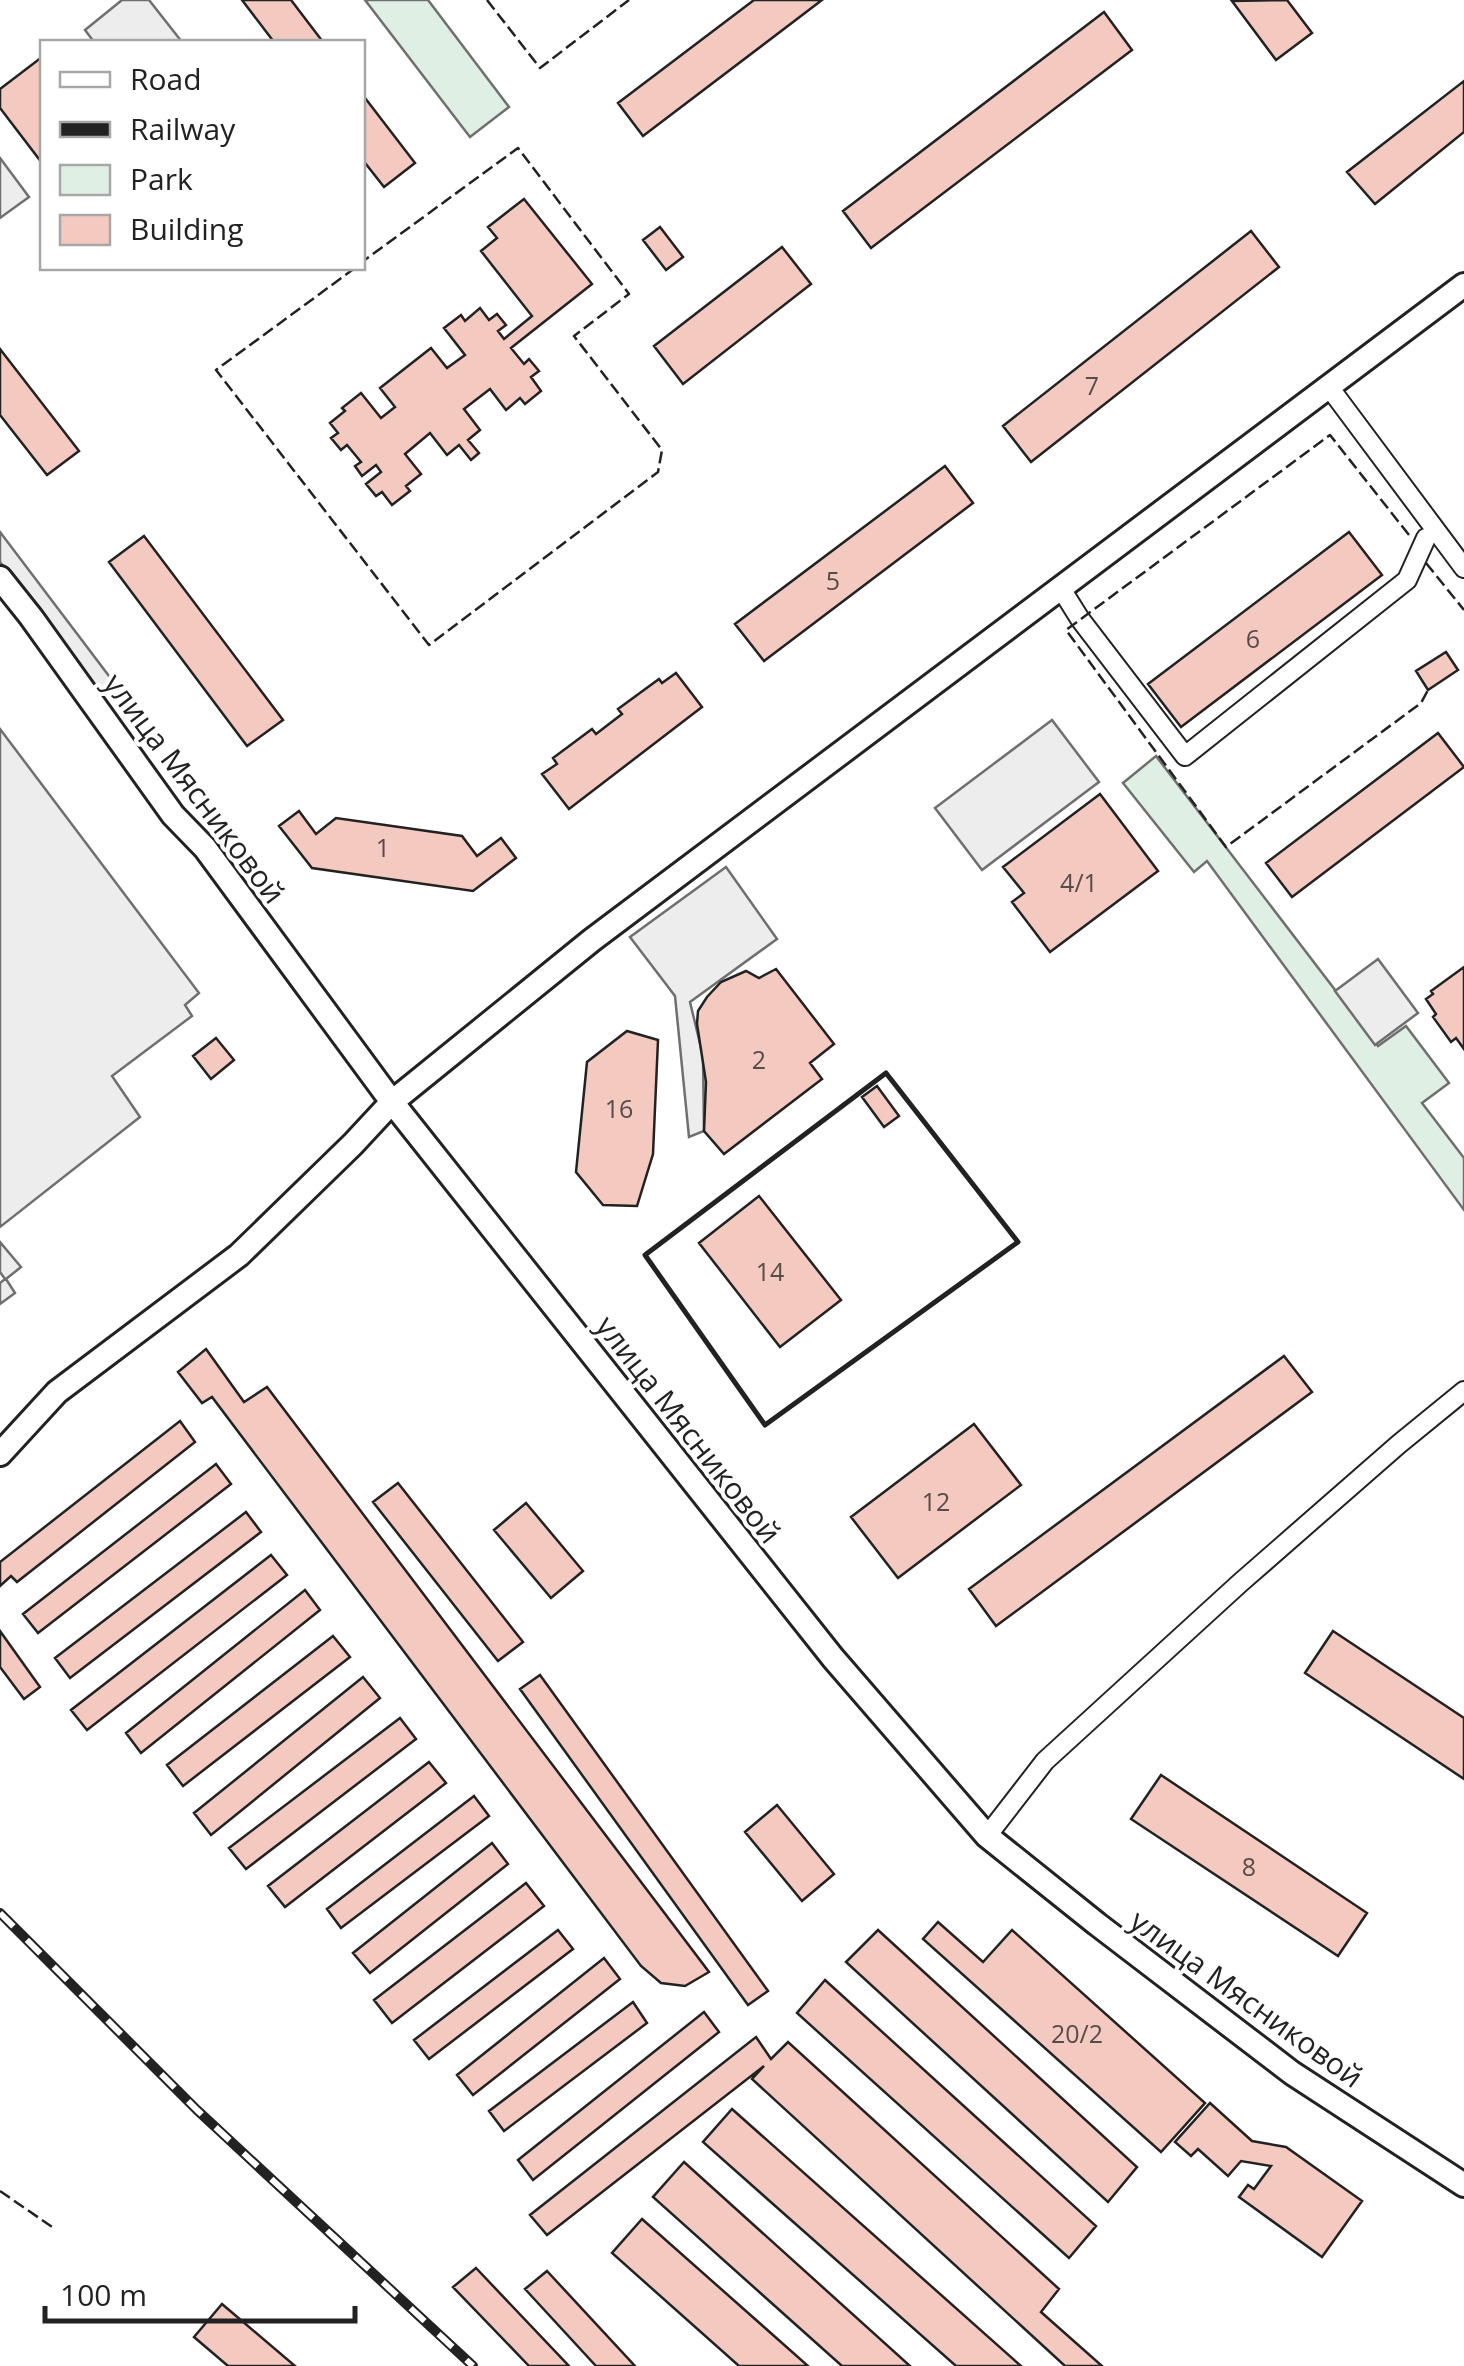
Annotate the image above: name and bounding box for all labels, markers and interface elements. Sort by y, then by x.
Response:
legend [40,40,365,270]
text: Road [130,58,202,99]
text: Railway [130,108,236,149]
text: Park [130,158,193,199]
text: Building [130,208,244,249]
house number: 7 [1085,368,1099,402]
house number: 5 [826,563,840,597]
house number: 6 [1246,621,1260,655]
street label: улица Мясниковой [95,664,295,912]
house number: 1 [376,830,390,864]
house number: 4/1 [1060,865,1098,899]
house number: 2 [752,1042,766,1076]
house number: 16 [605,1091,633,1125]
house number: 14 [756,1254,784,1288]
street label: улица Мясниковой [587,1307,791,1551]
house number: 12 [922,1484,950,1518]
house number: 8 [1242,1849,1256,1883]
street label: улица Мясниковой [1122,1900,1372,2096]
house number: 20/2 [1051,2016,1103,2050]
scale bar [45,2261,355,2323]
text: 100 m [60,2274,147,2315]

